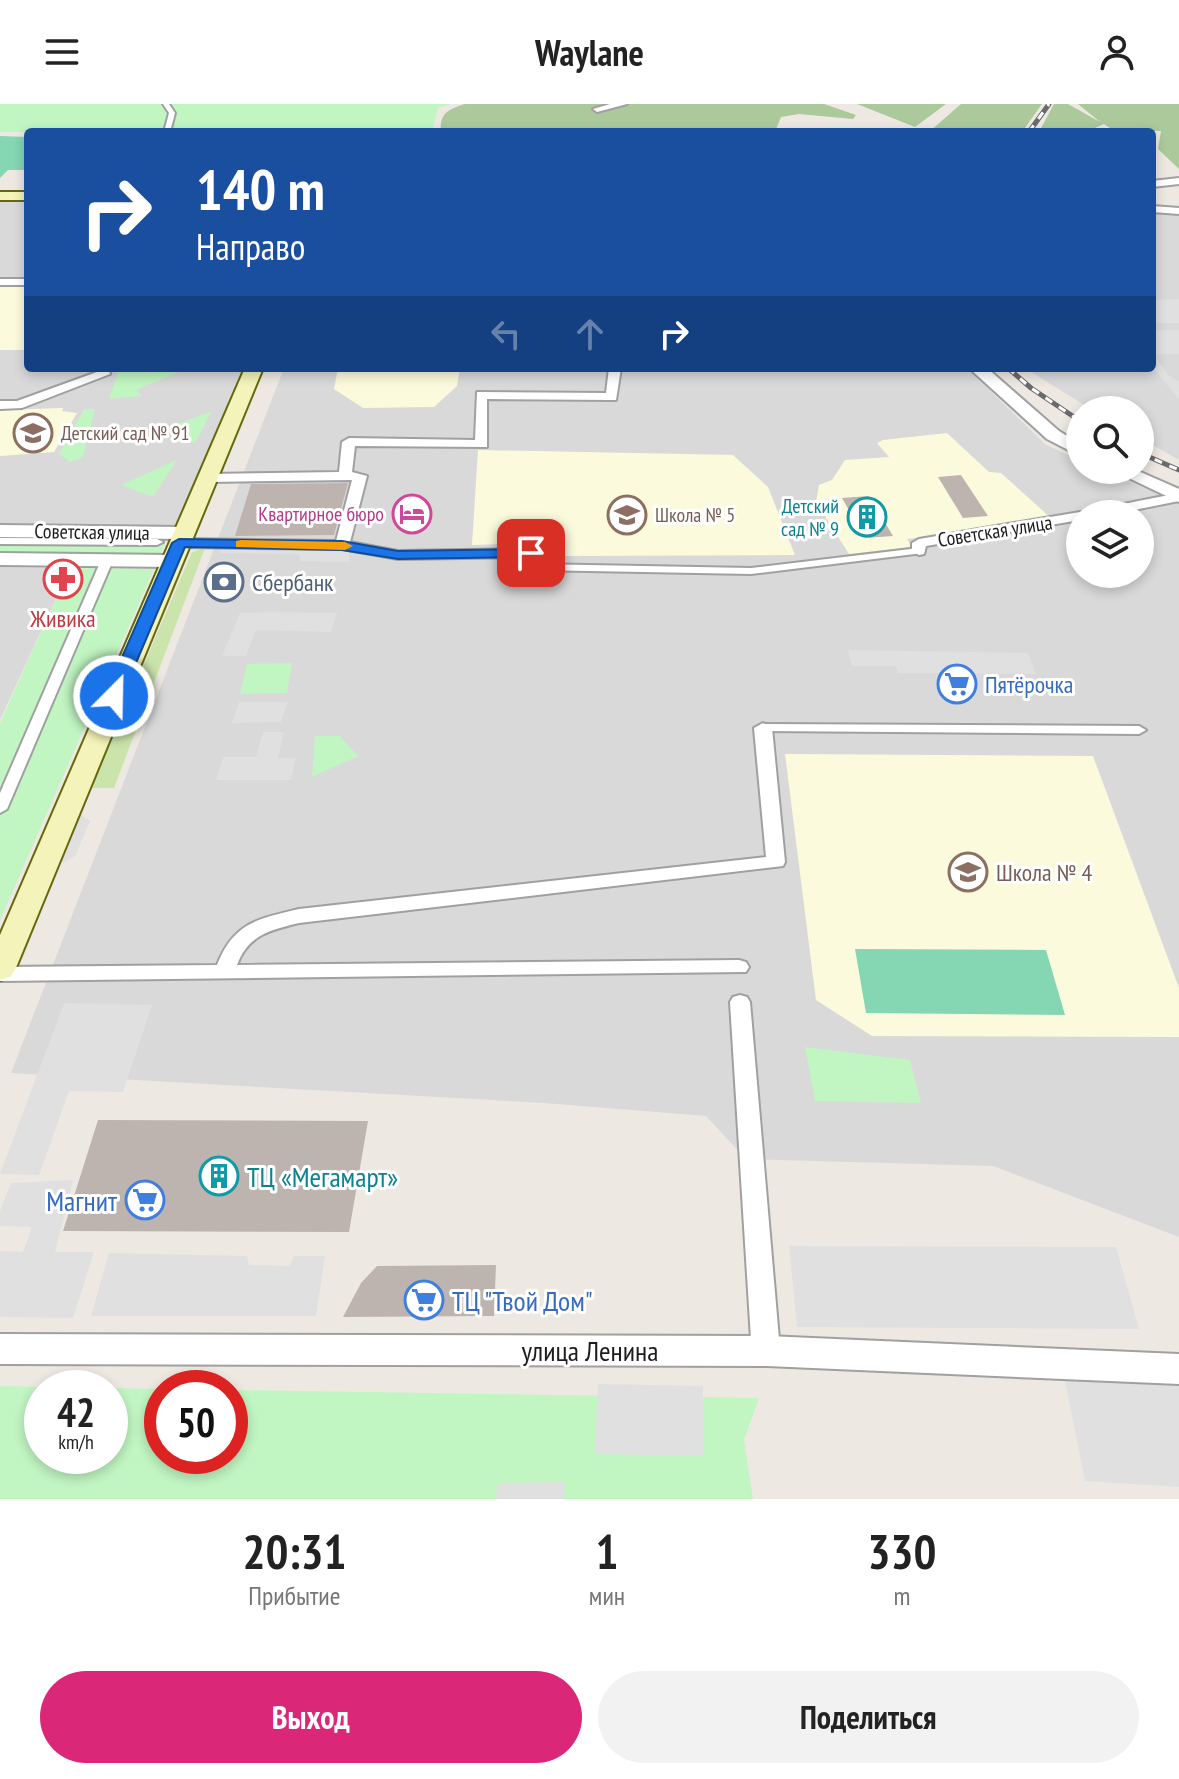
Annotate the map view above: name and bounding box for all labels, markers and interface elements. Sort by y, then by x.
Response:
text: Waylane [535,29,644,76]
icon: menu [40,30,84,74]
icon: person [1095,30,1139,74]
text: 140 m [196,153,325,225]
icon: right [64,160,168,264]
text: Направо [196,223,305,270]
icon: left [484,312,528,356]
icon: ahead [568,312,612,356]
icon: right [652,312,696,356]
map controls [1066,396,1154,588]
button: search [1066,396,1154,484]
school or university icon: Детский сад № 91 [12,412,54,454]
place label: Детский сад № 91 [61,420,189,446]
hotel icon: Квартирное бюро [391,493,433,535]
place label: Детский сад № 9 [781,493,839,542]
school or university icon: Школа № 5 [606,494,648,536]
building icon: Детский сад № 9 [846,496,888,538]
button: layers [1066,500,1154,588]
place label: Квартирное бюро [258,501,384,527]
place label: Школа № 5 [655,502,735,528]
street label: Советская улица [936,509,1054,553]
street label: Советская улица [34,518,150,546]
pin [497,519,565,587]
icon: arrive [509,531,553,575]
pharmacy icon: Живика [42,558,84,600]
bank icon: Сбербанк [203,561,245,603]
place label: Сбербанк [252,567,334,598]
place label: Живика [29,603,96,634]
position arrow [72,654,156,738]
supermarket icon: Пятёрочка [936,663,978,705]
place label: Пятёрочка [985,669,1073,700]
school or university icon: Школа № 4 [947,851,989,893]
place label: Школа № 4 [996,857,1093,888]
building icon: ТЦ «Мегамарт» [198,1155,240,1197]
place label: ТЦ «Мегамарт» [247,1158,398,1195]
supermarket icon: Магнит [124,1179,166,1221]
place label: Магнит [46,1182,117,1219]
supermarket icon: ТЦ "Твой Дом" [403,1279,445,1321]
place label: ТЦ "Твой Дом" [452,1282,593,1319]
street label: улица Ленина [522,1332,658,1369]
speed limit sign: 50 [144,1370,248,1474]
text: 42 [57,1386,95,1438]
text: km/h [58,1429,94,1455]
text: 20:31 [243,1520,346,1582]
text: 1 [595,1520,618,1582]
text: 330 [868,1520,936,1582]
text: Прибытие [248,1579,340,1612]
text: мин [589,1579,625,1612]
text: m [894,1579,911,1612]
button: Выход [40,1671,582,1763]
button: Поделиться [598,1671,1139,1763]

